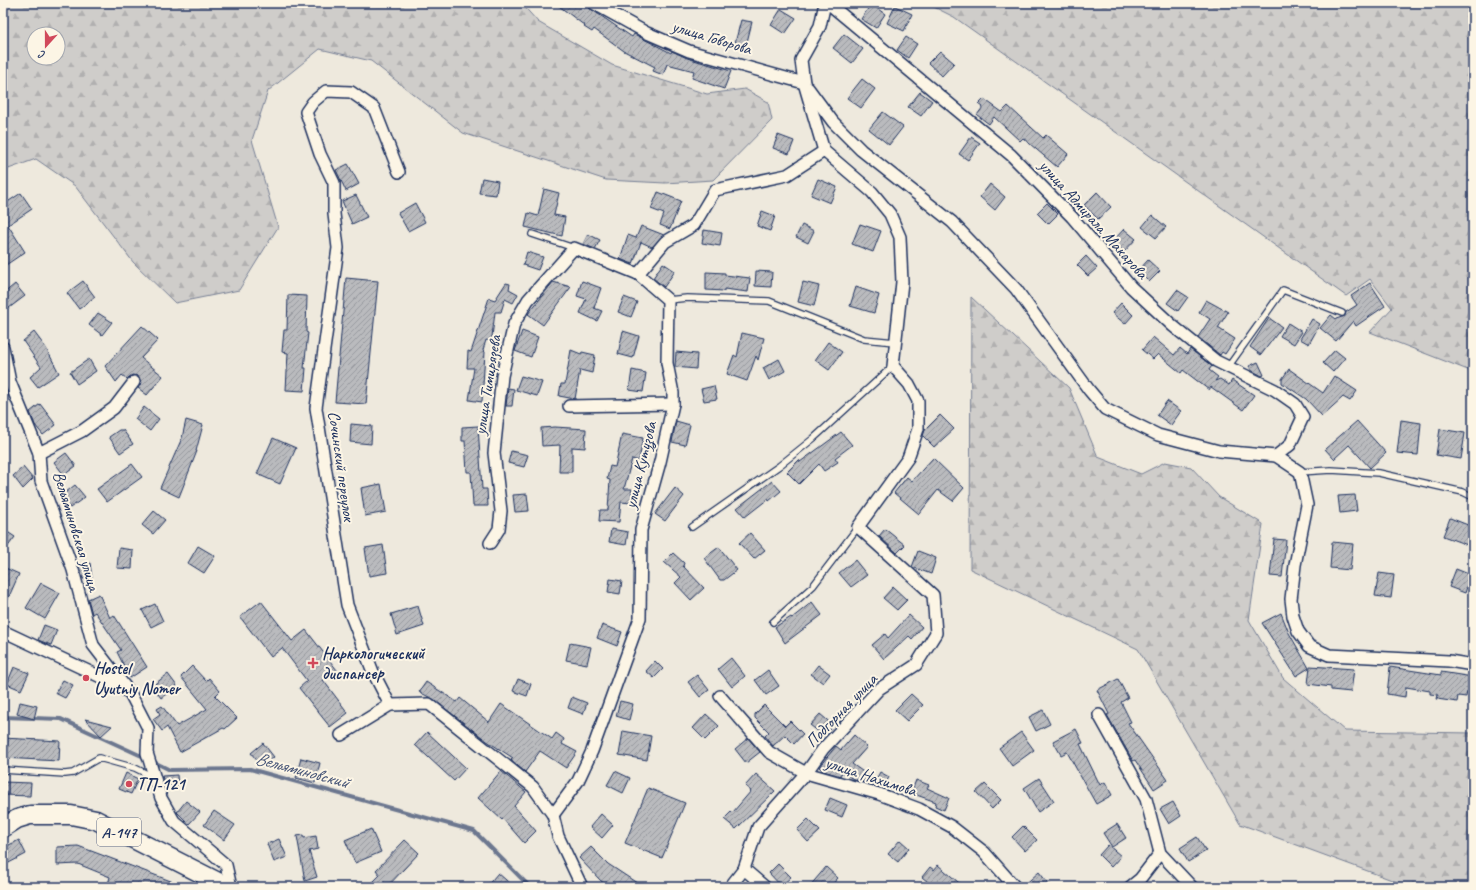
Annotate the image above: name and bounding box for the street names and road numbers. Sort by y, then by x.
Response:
street label: улица Говорова [669,15,756,60]
street label: улица Адмирала Макарова [1034,155,1154,284]
street label: улица Тимирязева [469,333,507,438]
street label: Сочинский переулок [323,410,360,524]
street label: улица Кутузова [619,418,663,512]
street label: Вельяминовская улица [48,469,105,596]
street label: Подгорная улица [801,668,883,752]
street label: улица Нахимова [822,752,920,802]
road number: А-147 [97,818,141,846]

